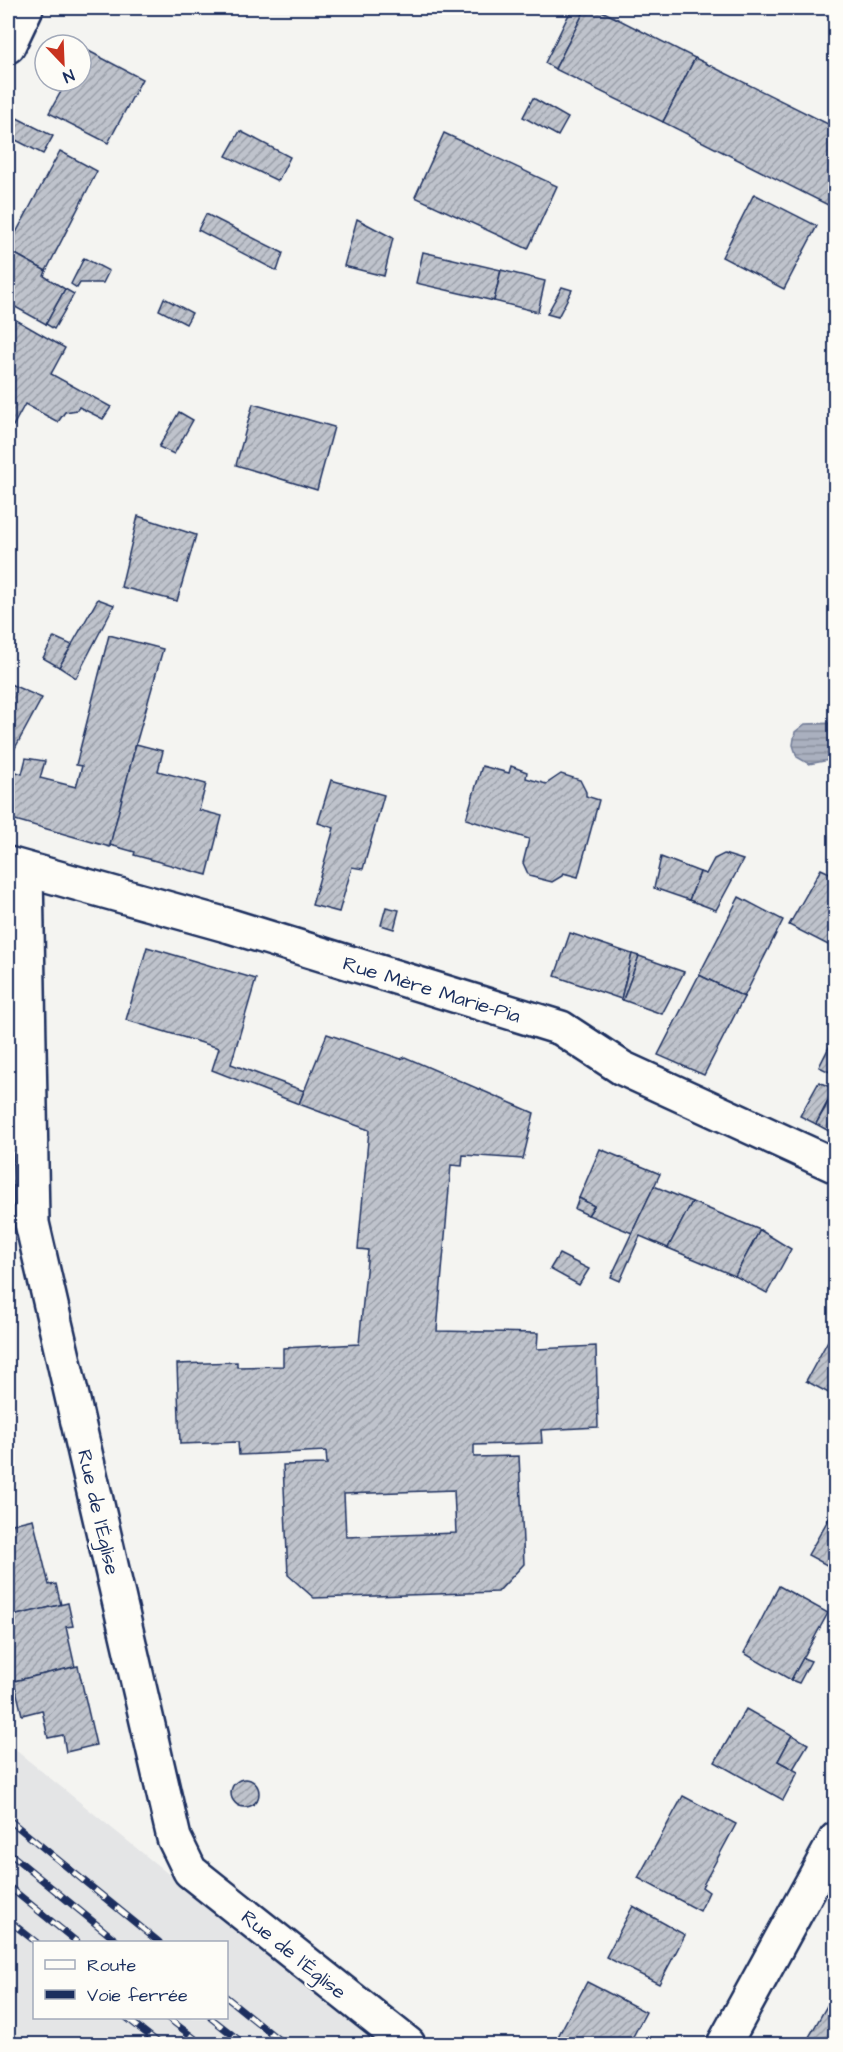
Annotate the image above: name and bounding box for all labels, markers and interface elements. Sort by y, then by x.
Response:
north arrow [33,33,93,93]
text: N [60,64,77,88]
street label: Rue Mère Marie-Pia [340,950,524,1030]
street label: Rue de l'Église [69,1447,126,1578]
street label: Rue de l'Église [234,1904,352,2007]
legend [33,1941,228,2019]
text: Route [87,1953,136,1978]
text: Voie ferrée [87,1983,188,2008]

